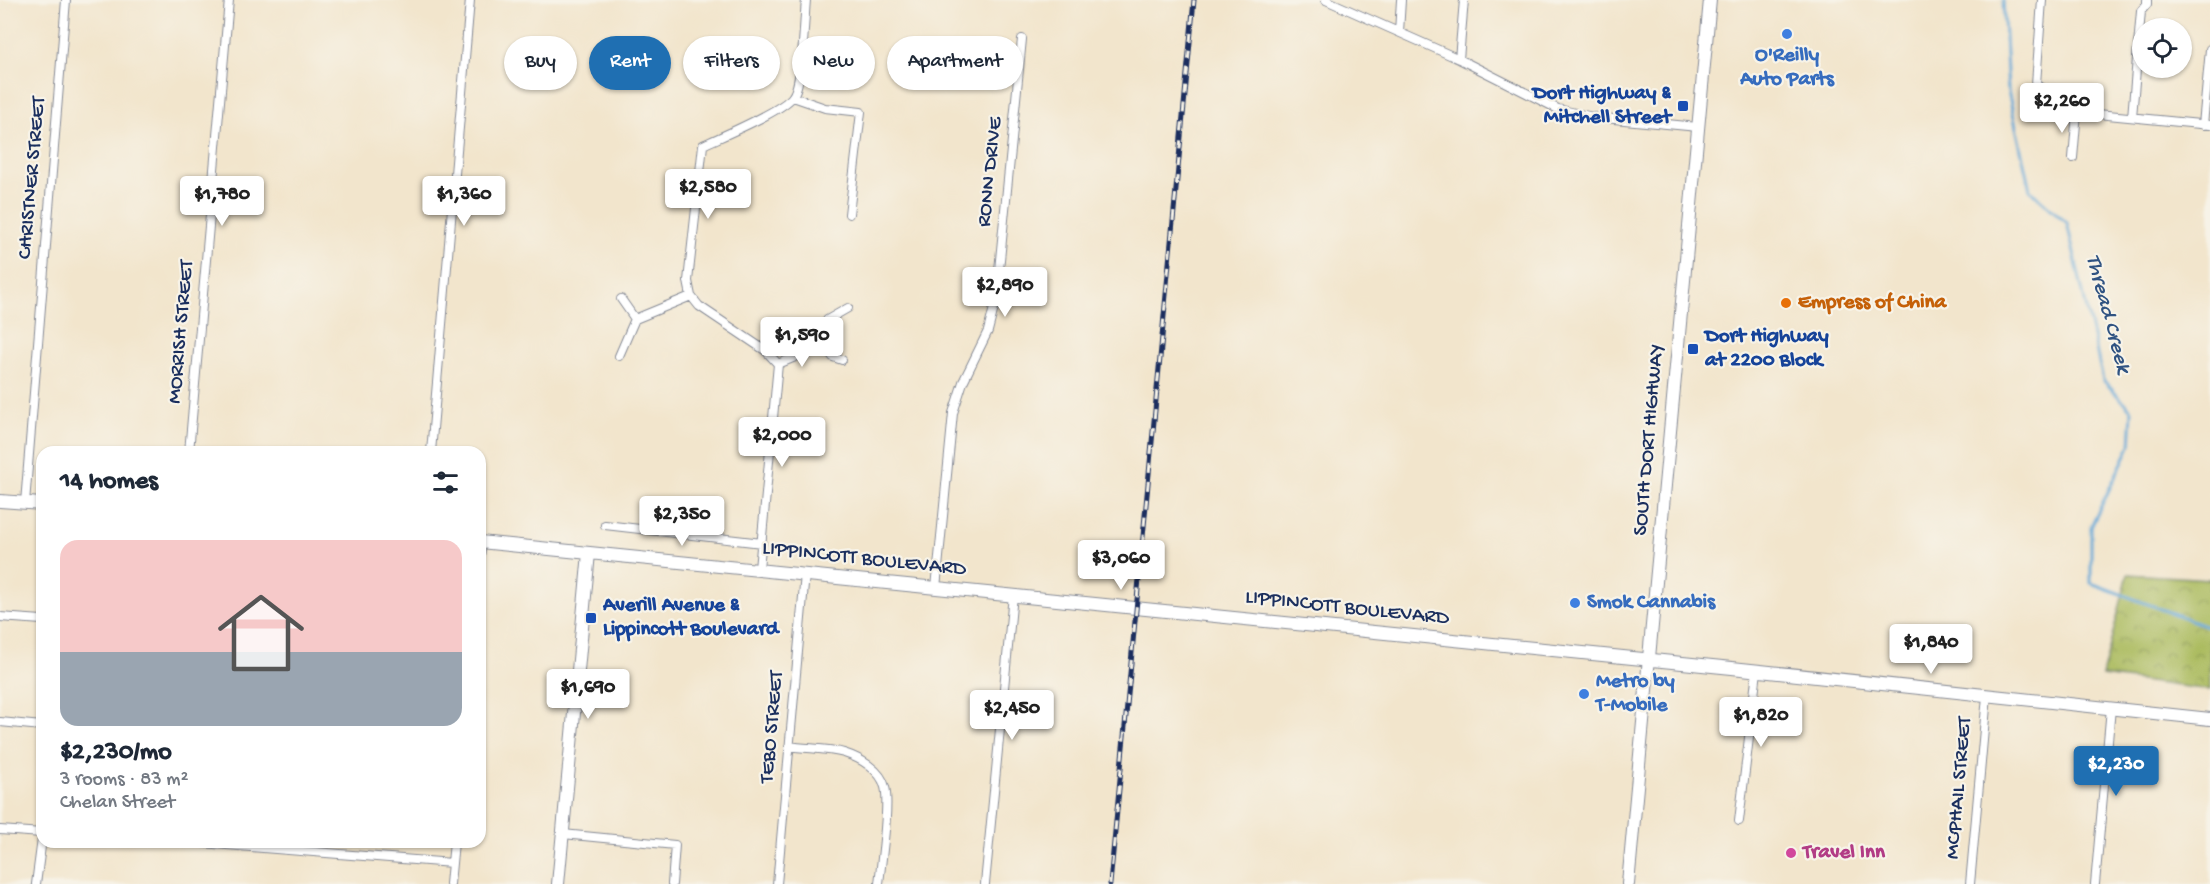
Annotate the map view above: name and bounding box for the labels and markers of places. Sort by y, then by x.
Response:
marker: O'Reilly Auto Parts [1780,27,1794,41]
place label: O'Reilly Auto Parts [1739,44,1835,93]
place label: Dort Highway & Mitchell Street [1531,82,1673,131]
pin: $2,260 [2013,83,2111,134]
marker: Dort Highway & Mitchell Street [1676,99,1690,113]
pin: $2,580 [659,169,757,220]
pin: $1,780 [173,176,271,227]
pin: $1,360 [415,176,513,227]
pin: $2,890 [956,267,1054,318]
place label: Empress of China [1798,291,1948,316]
marker: Empress of China [1779,296,1793,310]
pin: $1,590 [753,317,851,368]
place label: Dort Highway at 2200 Block [1703,325,1829,374]
marker: Dort Highway at 2200 Block [1686,342,1700,356]
pin: $2,000 [733,417,831,468]
pin: $2,350 [633,496,731,547]
pin: $3,060 [1072,540,1170,591]
place label: Smok Cannabis [1587,591,1716,616]
place label: Averill Avenue & Lippincott Boulevard [602,594,781,643]
marker: Smok Cannabis [1568,596,1582,610]
marker: Averill Avenue & Lippincott Boulevard [584,611,598,625]
pin: $1,840 [1882,624,1980,675]
pin: $1,690 [539,669,637,720]
place label: Metro by T-Mobile [1594,670,1675,719]
marker: Metro by T-Mobile [1577,687,1591,701]
pin: $2,450 [963,690,1061,741]
pin: $1,820 [1712,697,1810,748]
pin: $2,230 [2067,746,2165,797]
place label: Travel Inn [1801,841,1886,866]
marker: Travel Inn [1784,846,1798,860]

